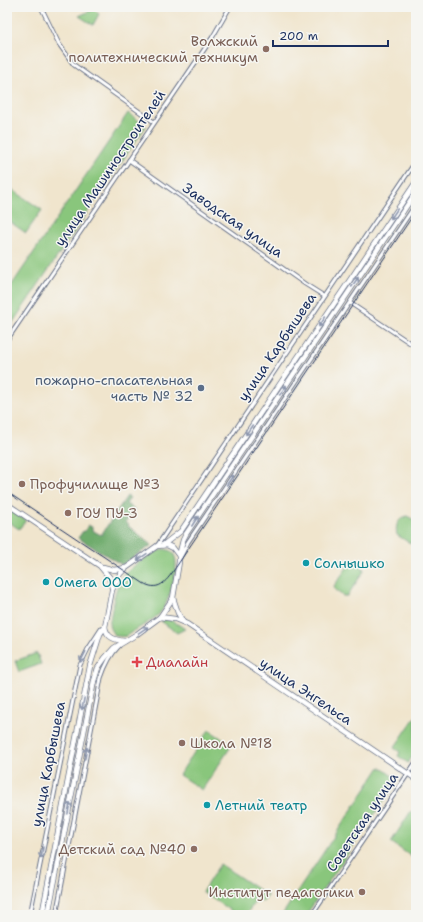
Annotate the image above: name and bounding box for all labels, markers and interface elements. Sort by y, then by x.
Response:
scale bar [273,22,388,48]
text: 200 m [279,28,318,44]
place label: Волжский политехнический техникум [69,32,258,66]
marker: Волжский политехнический техникум [261,44,271,54]
street label: улица Машиностроителей [51,86,169,250]
street label: Заводская улица [179,179,287,262]
one-way arrow [390,208,398,219]
one-way arrow [351,277,359,288]
street label: улица Карбышева [234,289,320,405]
one-way arrow [317,316,325,328]
place label: пожарно-спасательная часть № 32 [35,371,193,405]
marker: пожарно-спасательная часть № 32 [196,383,206,393]
one-way arrow [279,385,287,396]
one-way arrow [245,424,253,435]
place label: Профучилище №3 [30,475,160,493]
one-way arrow [226,475,234,486]
marker: Профучилище №3 [17,479,27,489]
place label: ГОУ ПУ-3 [76,504,138,522]
marker: ГОУ ПУ-3 [63,508,73,518]
one-way arrow [191,516,199,527]
one-way arrow [137,553,148,561]
place label: Солнышко [314,554,385,572]
marker: Солнышко [301,558,311,568]
place label: Омега ООО [54,573,132,591]
marker: Омега ООО [41,577,51,587]
one-way arrow [137,625,149,633]
one-way arrow [79,651,87,663]
place label: Диалайн [146,653,208,671]
street label: улица Энгельса [256,653,356,729]
marker: Диалайн [131,656,143,668]
one-way arrow [79,698,87,711]
street label: улица Карбышева [27,700,69,828]
place label: Школа №18 [190,734,272,752]
marker: Школа №18 [177,738,187,748]
one-way arrow [83,747,91,760]
street label: Советская улица [322,769,402,875]
place label: Летний театр [215,796,308,814]
marker: Летний театр [202,800,212,810]
one-way arrow [65,802,73,815]
place label: Детский сад №40 [59,840,186,858]
marker: Детский сад №40 [189,844,199,854]
one-way arrow [38,846,46,859]
place label: Институт педагогики [209,883,354,901]
marker: Институт педагогики [357,887,367,897]

